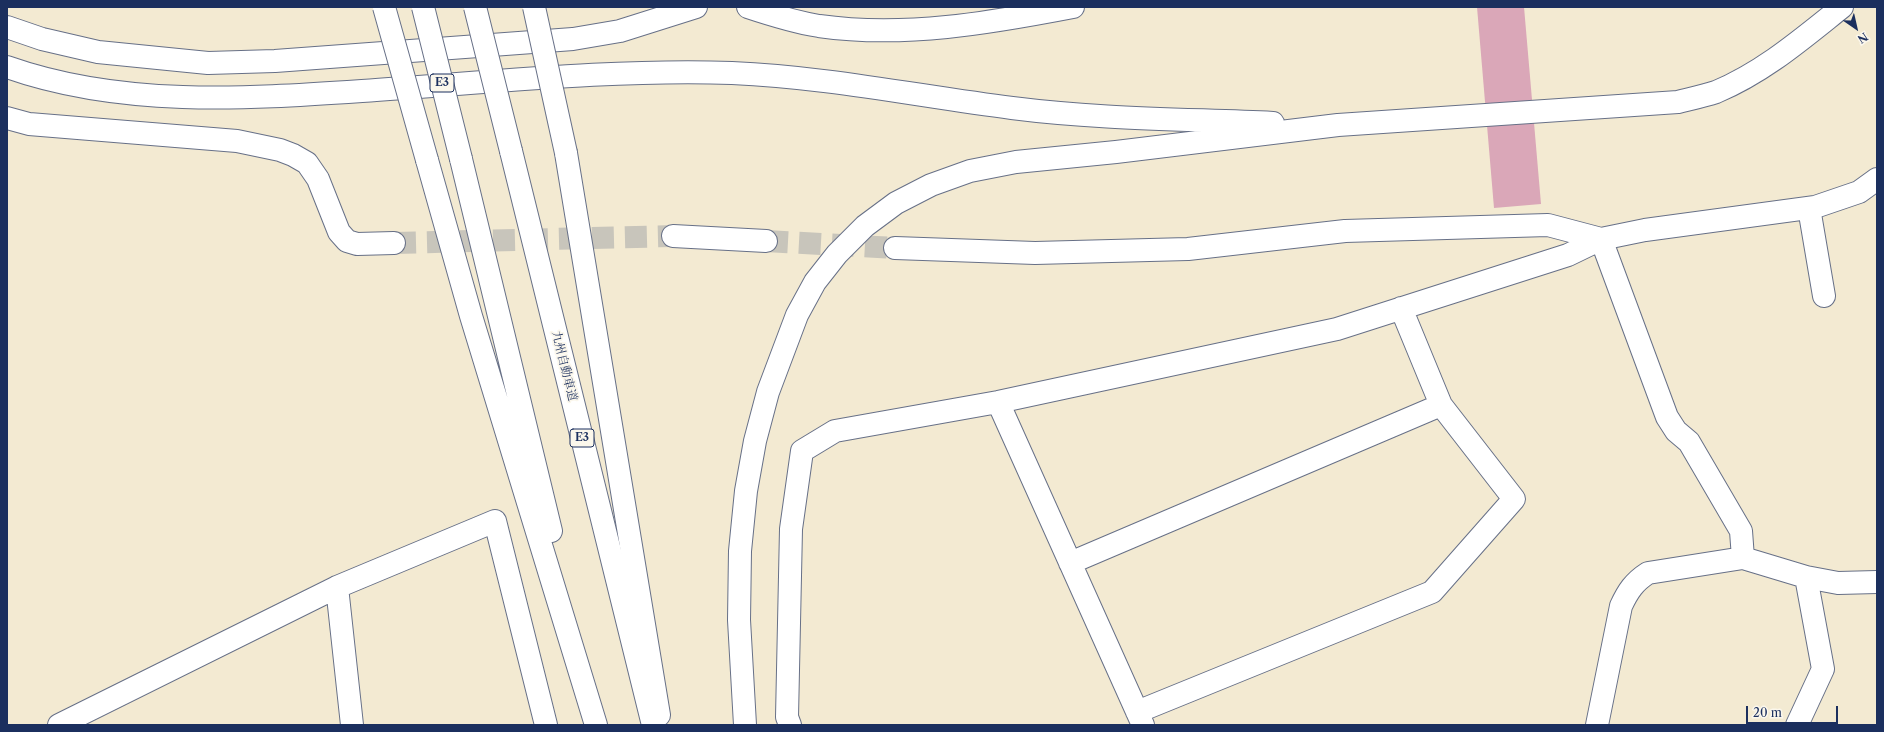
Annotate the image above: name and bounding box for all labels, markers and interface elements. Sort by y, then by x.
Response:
north arrow [1836,8,1876,48]
text: N [1855,29,1871,46]
road number: E3 [430,74,454,92]
street label: 九州自動車道 [548,329,580,403]
road number: E3 [570,429,594,447]
scale bar [1748,698,1840,724]
text: 20 m [1753,705,1782,720]

